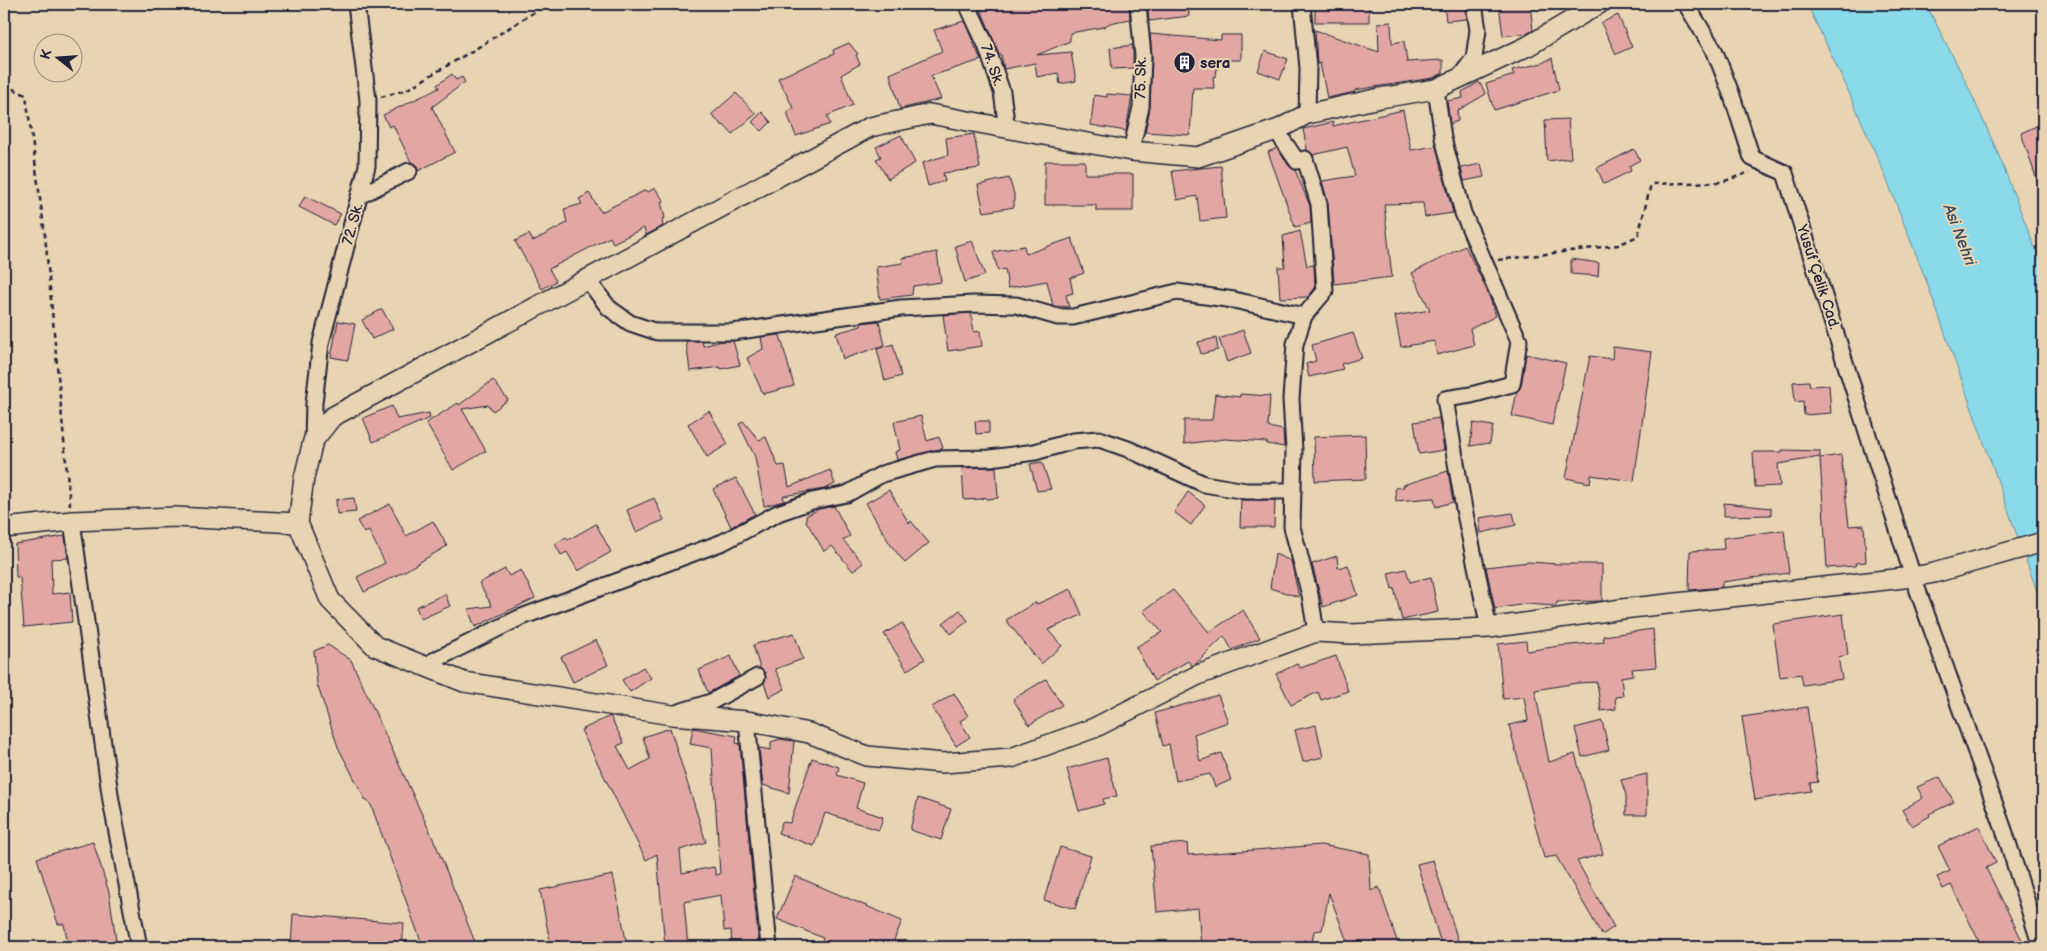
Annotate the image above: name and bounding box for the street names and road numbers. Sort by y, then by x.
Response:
street label: 74. Sk. [976,42,1008,88]
street label: 75. Sk. [1131,57,1151,99]
street label: 72. Sk. [338,201,368,247]
street label: Yusuf Çelik Cad. [1792,221,1844,332]

